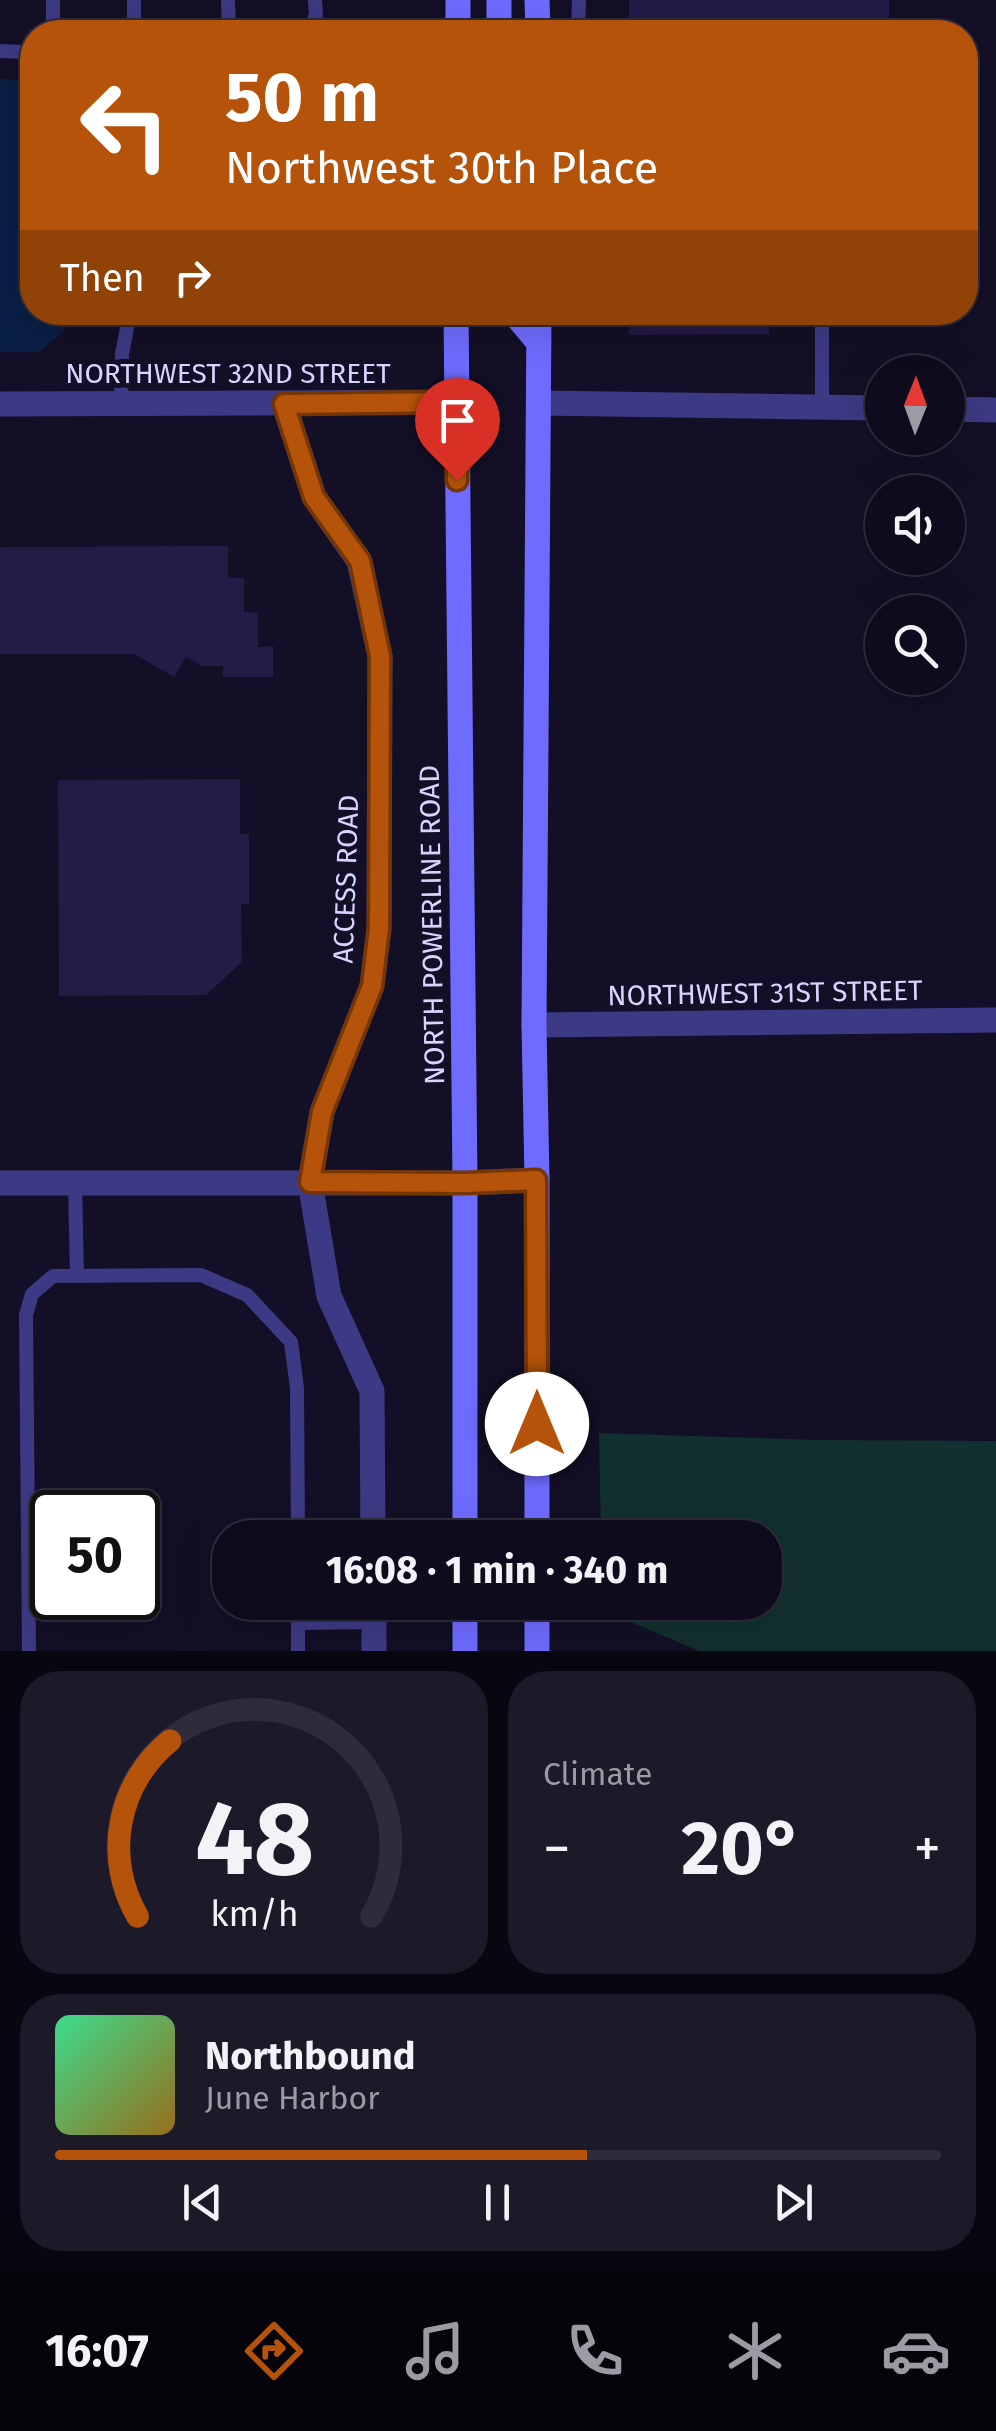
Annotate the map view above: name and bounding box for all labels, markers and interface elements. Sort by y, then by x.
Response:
text: 50 m [225,56,379,140]
icon: left [60,60,190,190]
text: Northwest 30th Place [225,141,658,195]
icon: right [165,250,220,305]
text: Then [60,255,145,301]
north arrow [865,355,965,455]
map controls [865,355,965,695]
street label: NORTHWEST 32ND STREET [65,357,391,390]
pin [415,378,500,481]
icon: arrive [430,393,485,448]
button: sound [865,475,965,575]
button: search [865,595,965,695]
street label: NORTH POWERLINE ROAD [413,765,451,1085]
street label: ACCESS ROAD [327,794,365,964]
street label: NORTHWEST 31ST STREET [607,974,923,1012]
position arrow [485,1372,589,1476]
speed limit sign: 50 [30,1490,160,1620]
text: 16:08 · 1 min · 340 m [326,1547,668,1593]
text: Climate [543,1755,652,1793]
text: 48 [194,1777,314,1902]
text: 20° [681,1804,803,1894]
text: − [543,1816,571,1882]
text: + [914,1816,941,1882]
text: km/h [210,1893,298,1935]
text: Northbound [205,2033,416,2079]
text: June Harbor [205,2079,380,2117]
icon: previous [175,2175,230,2230]
icon: pause [470,2175,525,2230]
icon: next [766,2175,821,2230]
icon: directions [239,2316,309,2386]
icon: music [400,2316,470,2386]
icon: phone [560,2316,630,2386]
icon: climate [720,2316,790,2386]
icon: car [881,2316,951,2386]
text: 16:07 [45,2324,149,2378]

